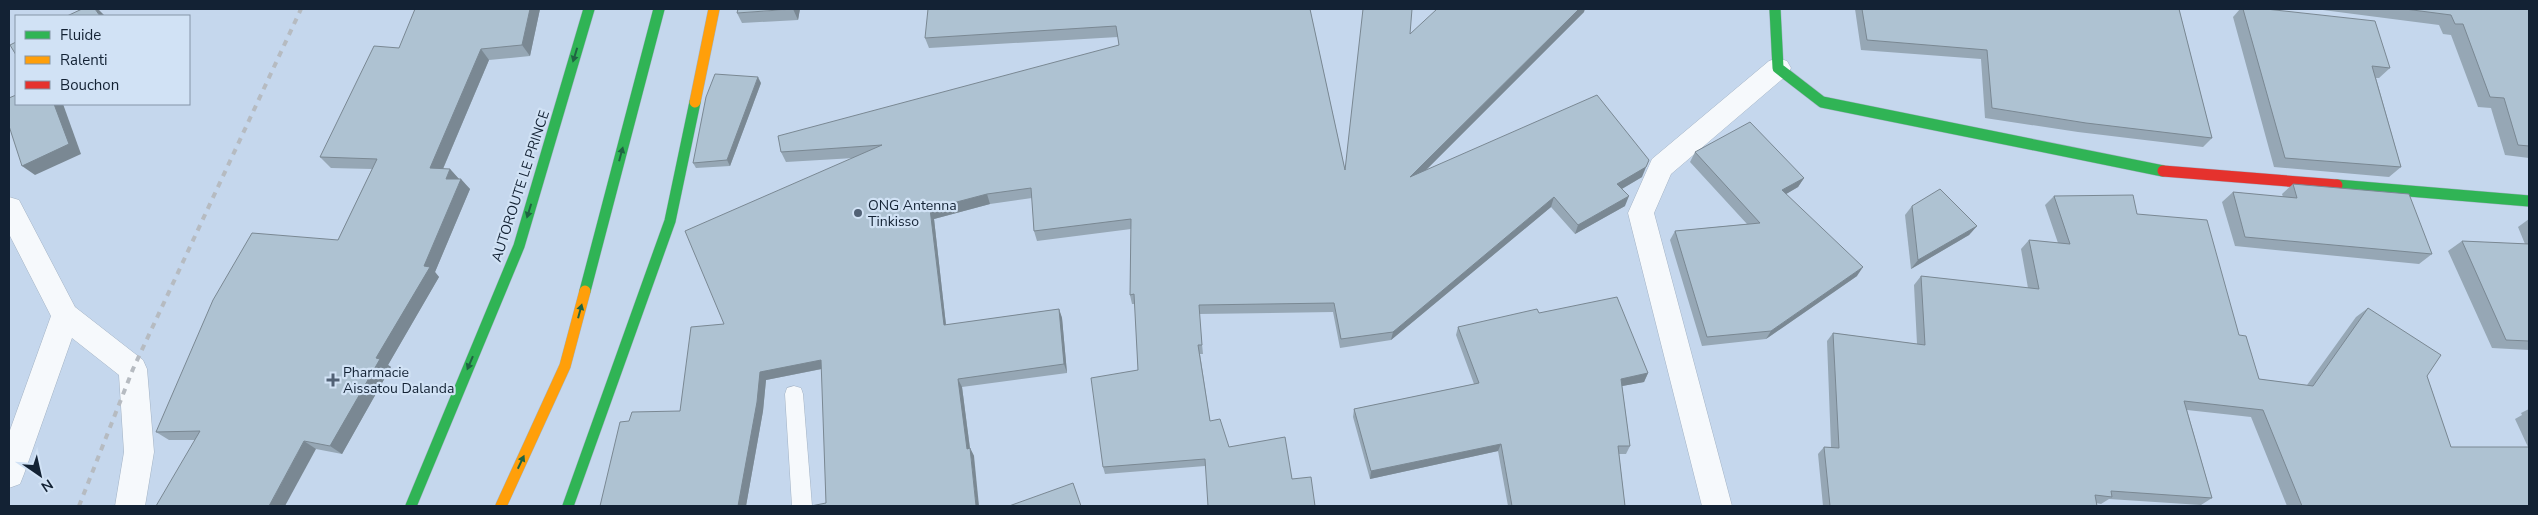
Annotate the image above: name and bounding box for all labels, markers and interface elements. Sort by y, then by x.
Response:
legend [15,15,190,105]
text: Fluide [60,25,101,45]
one-way arrow [571,48,579,63]
text: Ralenti [60,50,108,70]
text: Bouchon [60,75,119,95]
street label: AUTOROUTE LE PRINCE [487,108,554,264]
one-way arrow [617,146,625,161]
place label: ONG Antenna Tinkisso [868,196,957,231]
one-way arrow [525,204,533,219]
marker: ONG Antenna Tinkisso [852,207,864,219]
one-way arrow [576,303,584,318]
one-way arrow [466,355,474,370]
place label: Pharmacie Aissatou Dalanda [343,363,454,398]
marker: Pharmacie Aissatou Dalanda [327,374,339,386]
north arrow [15,450,65,500]
one-way arrow [518,455,526,469]
text: N [37,475,57,496]

